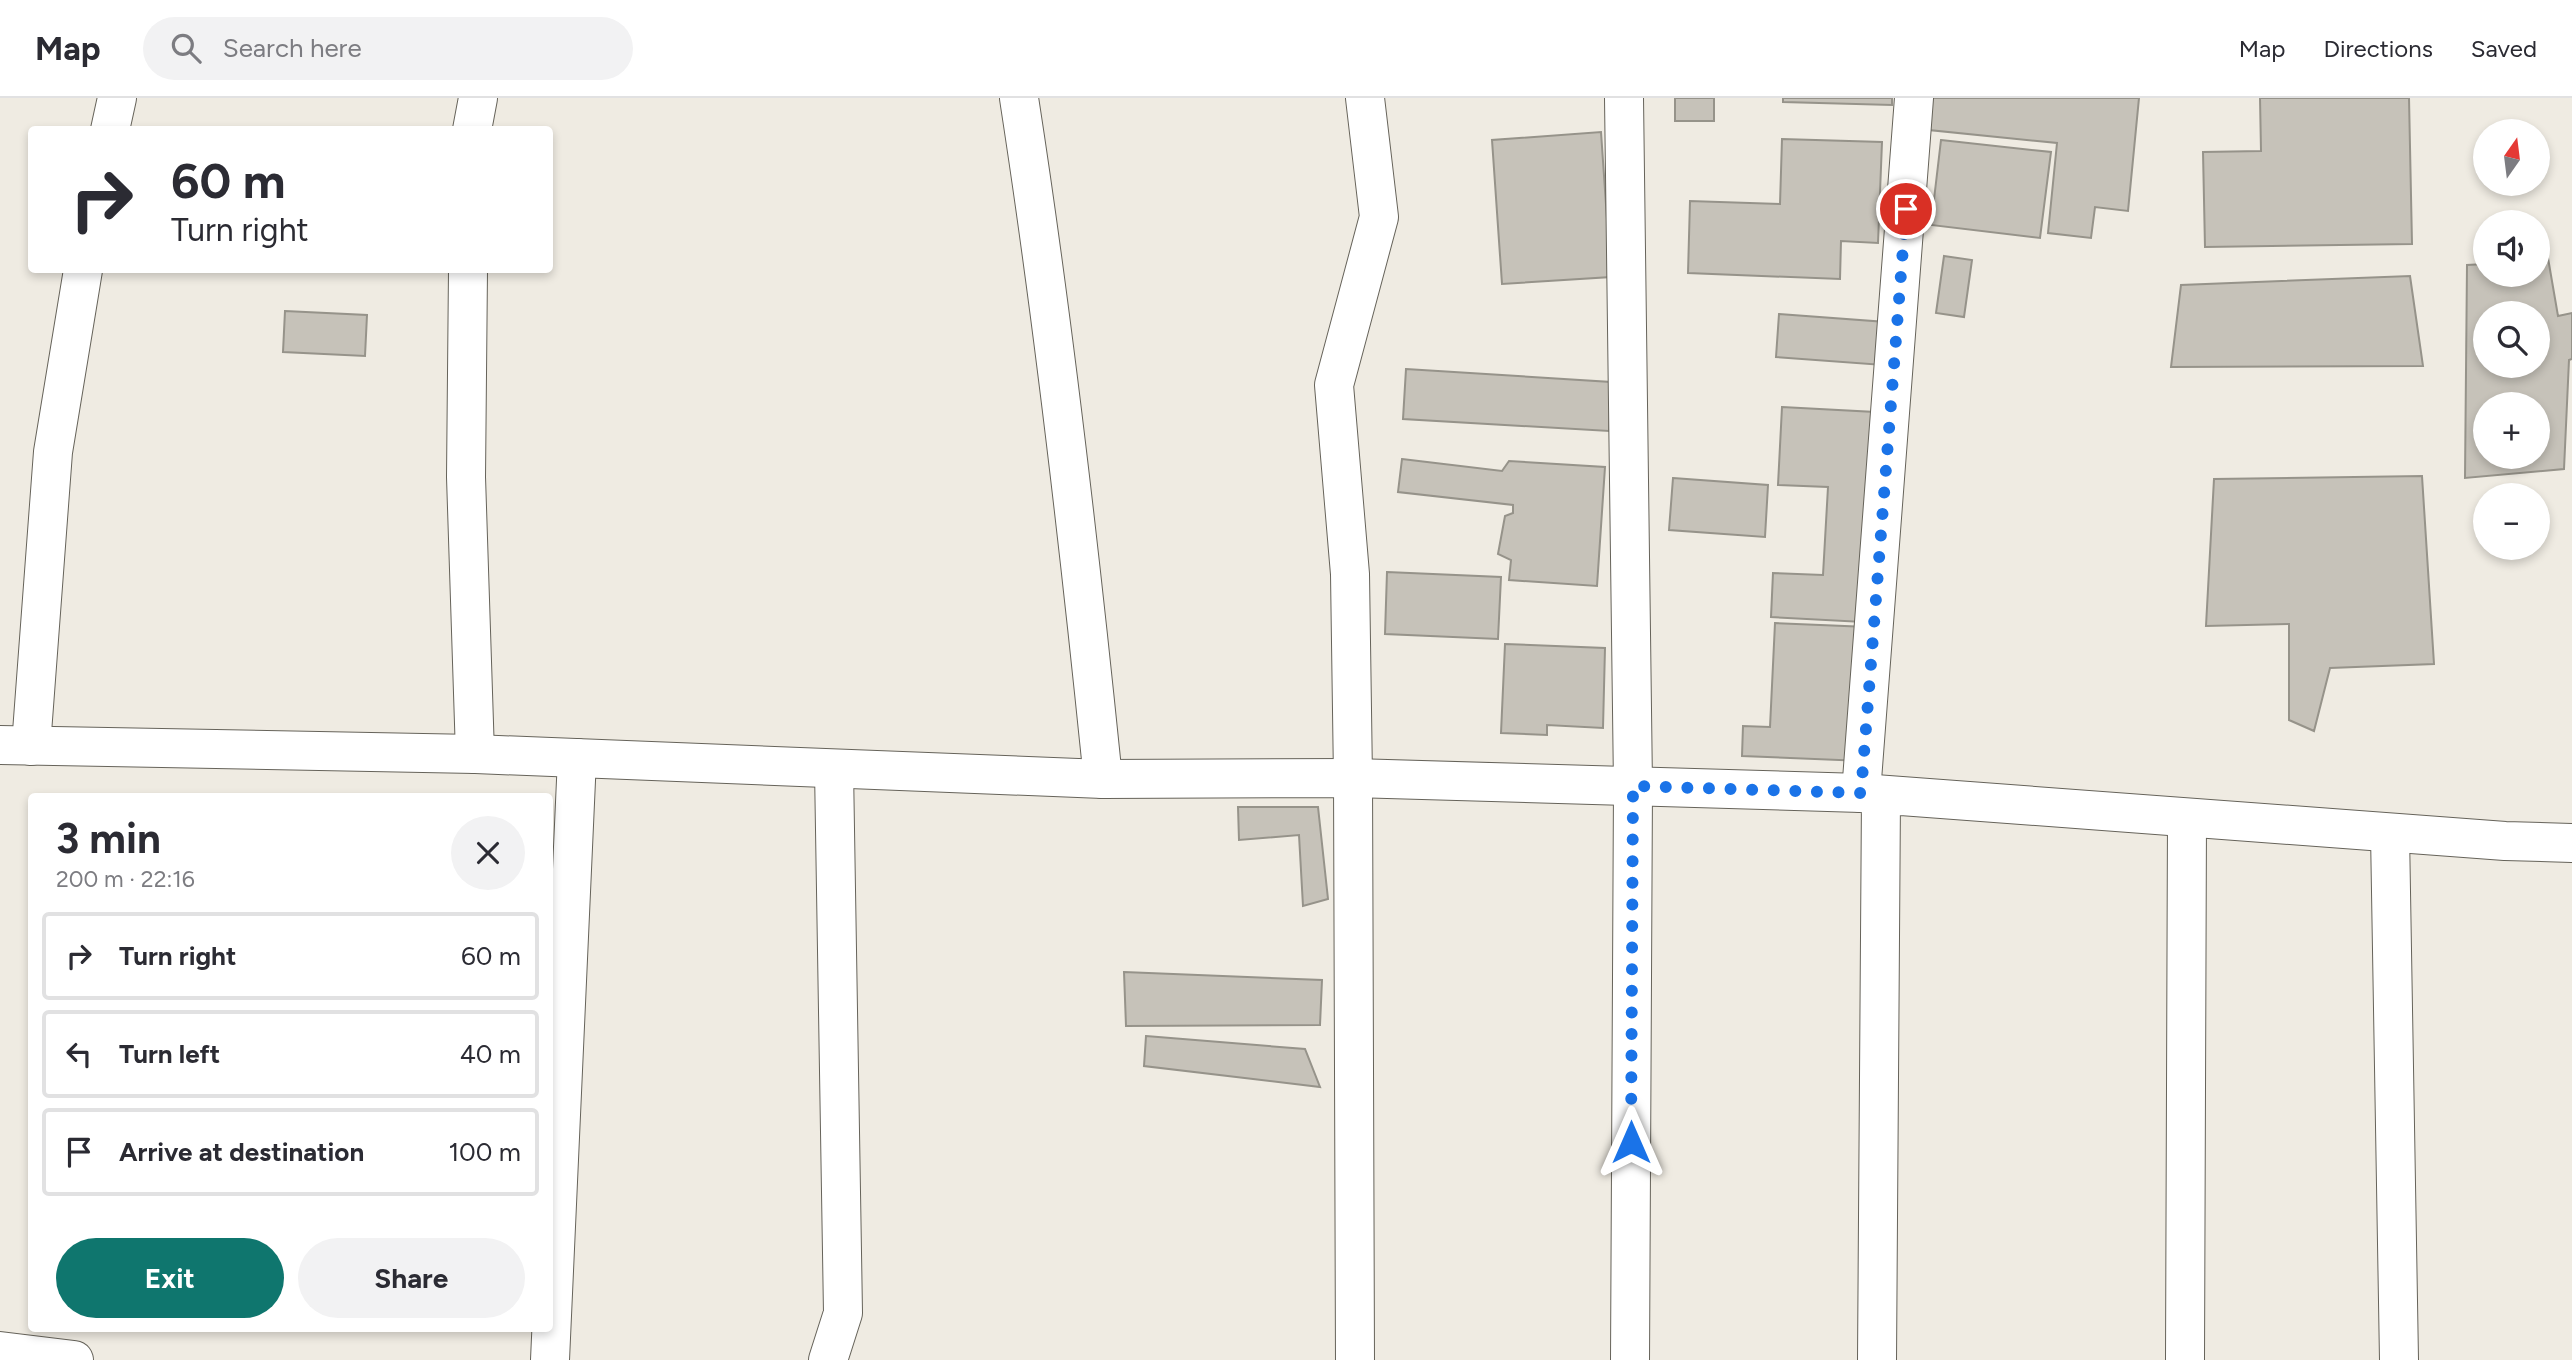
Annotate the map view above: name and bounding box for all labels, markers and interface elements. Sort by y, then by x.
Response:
search box [143,17,633,80]
text: Map [35,29,101,68]
icon: search [167,29,205,67]
text: Search here [223,32,362,64]
text: Map [2239,34,2285,63]
text: Directions [2323,34,2433,63]
text: Saved [2471,34,2537,63]
north arrow [2473,119,2550,196]
map controls [2473,119,2550,560]
text: 60 m [171,151,286,210]
icon: right [56,154,147,245]
pin [1876,179,1936,239]
icon: arrive [1887,190,1925,228]
button: sound [2473,210,2550,287]
text: Turn right [171,211,309,249]
button: search [2473,301,2550,378]
button: + [2473,392,2550,469]
button: − [2473,483,2550,560]
text: 3 min [56,813,161,864]
button: close [451,816,525,890]
text: 200 m · 22:16 [56,865,195,893]
icon: right [60,937,98,975]
text: Turn right [119,940,236,972]
text: 60 m [461,940,521,972]
icon: left [60,1035,98,1073]
text: Turn left [119,1038,220,1070]
text: 40 m [460,1038,521,1070]
position arrow [1594,1105,1668,1179]
icon: arrive [60,1133,98,1171]
text: Arrive at destination [119,1136,364,1168]
text: 100 m [448,1136,521,1168]
button: Exit [56,1238,284,1318]
button: Share [298,1238,525,1318]

